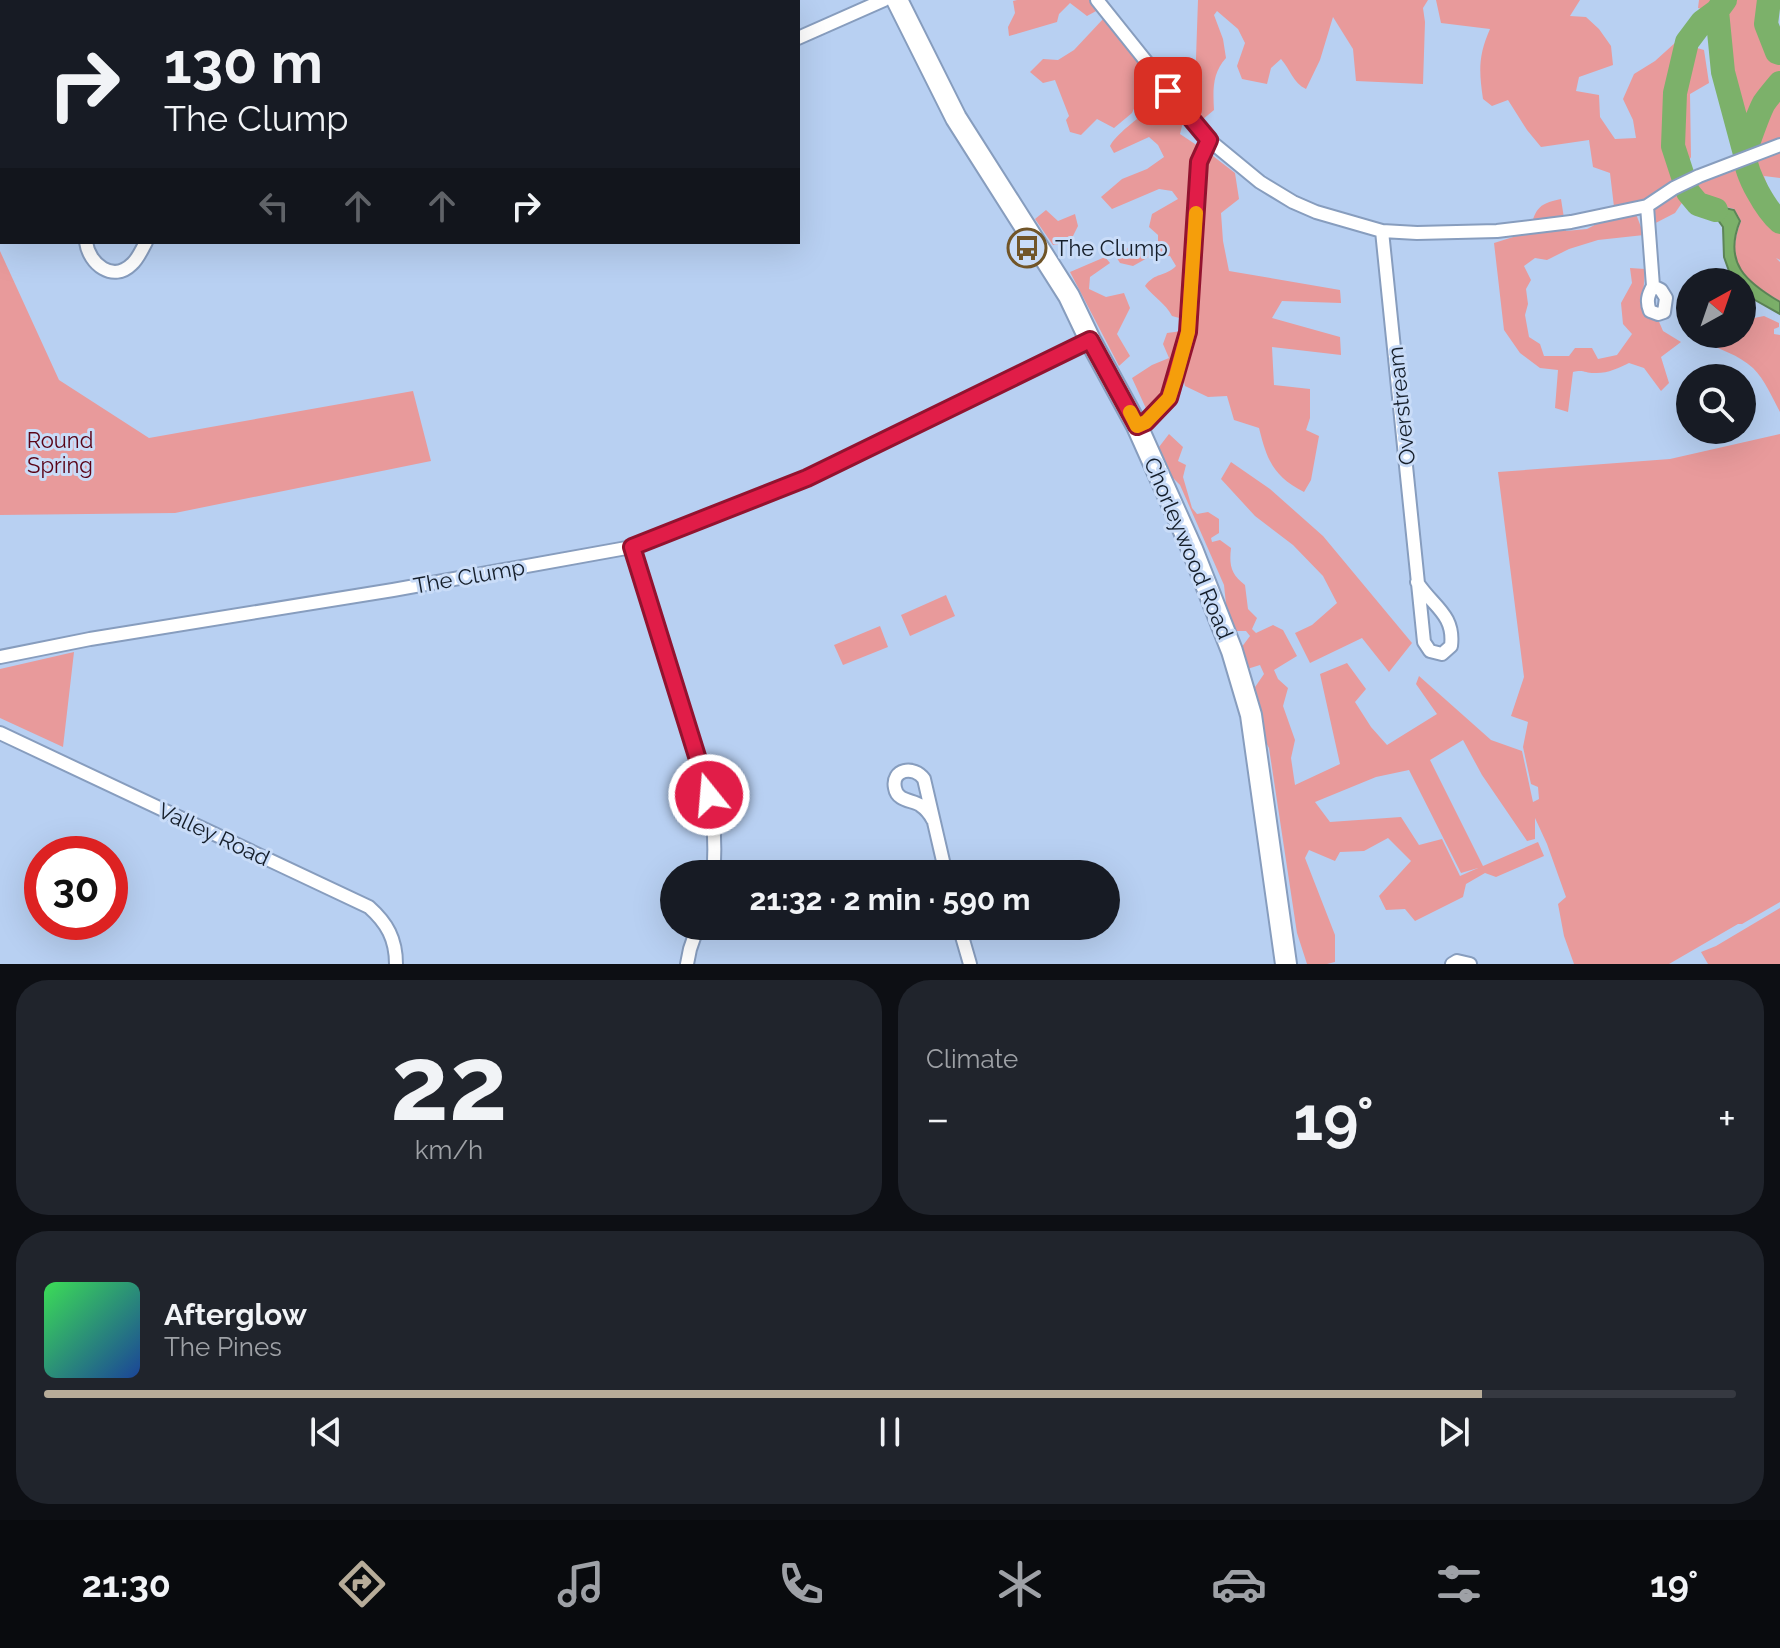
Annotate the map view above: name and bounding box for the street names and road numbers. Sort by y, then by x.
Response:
street label: Overstream [1382,345,1420,467]
street label: Chorleywood Road [1139,453,1239,643]
street label: The Clump [411,553,527,599]
street label: Valley Road [154,797,274,871]

